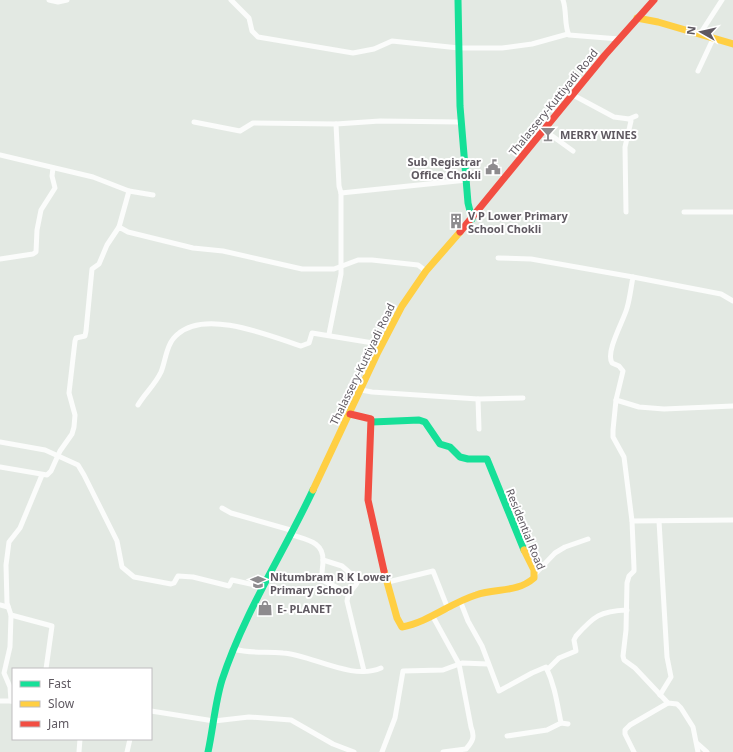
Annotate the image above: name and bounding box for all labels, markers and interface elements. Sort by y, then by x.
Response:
north arrow [681,12,721,52]
text: N [683,25,699,36]
street label: Thalassery-Kuttiyadi Road [505,45,601,159]
bar icon: MERRY WINES [539,125,557,143]
place label: MERRY WINES [560,127,637,142]
place label: Sub Registrar Office Chokli [407,154,481,182]
public building icon: Sub Registrar Office Chokli [484,158,502,176]
place label: V P Lower Primary School Chokli [468,208,569,236]
building icon: V P Lower Primary School Chokli [447,212,465,230]
street label: Thalassery-Kuttiyadi Road [326,301,398,427]
street label: Residential Road [503,486,549,572]
place label: Nitumbram R K Lower Primary School [270,569,391,597]
school or university icon: Nitumbram R K Lower Primary School [249,573,267,591]
shop icon: E- PLANET [256,599,274,617]
place label: E- PLANET [277,601,332,616]
legend [12,668,152,740]
text: Fast [48,675,72,692]
text: Slow [48,695,75,712]
text: Jam [47,715,69,732]

